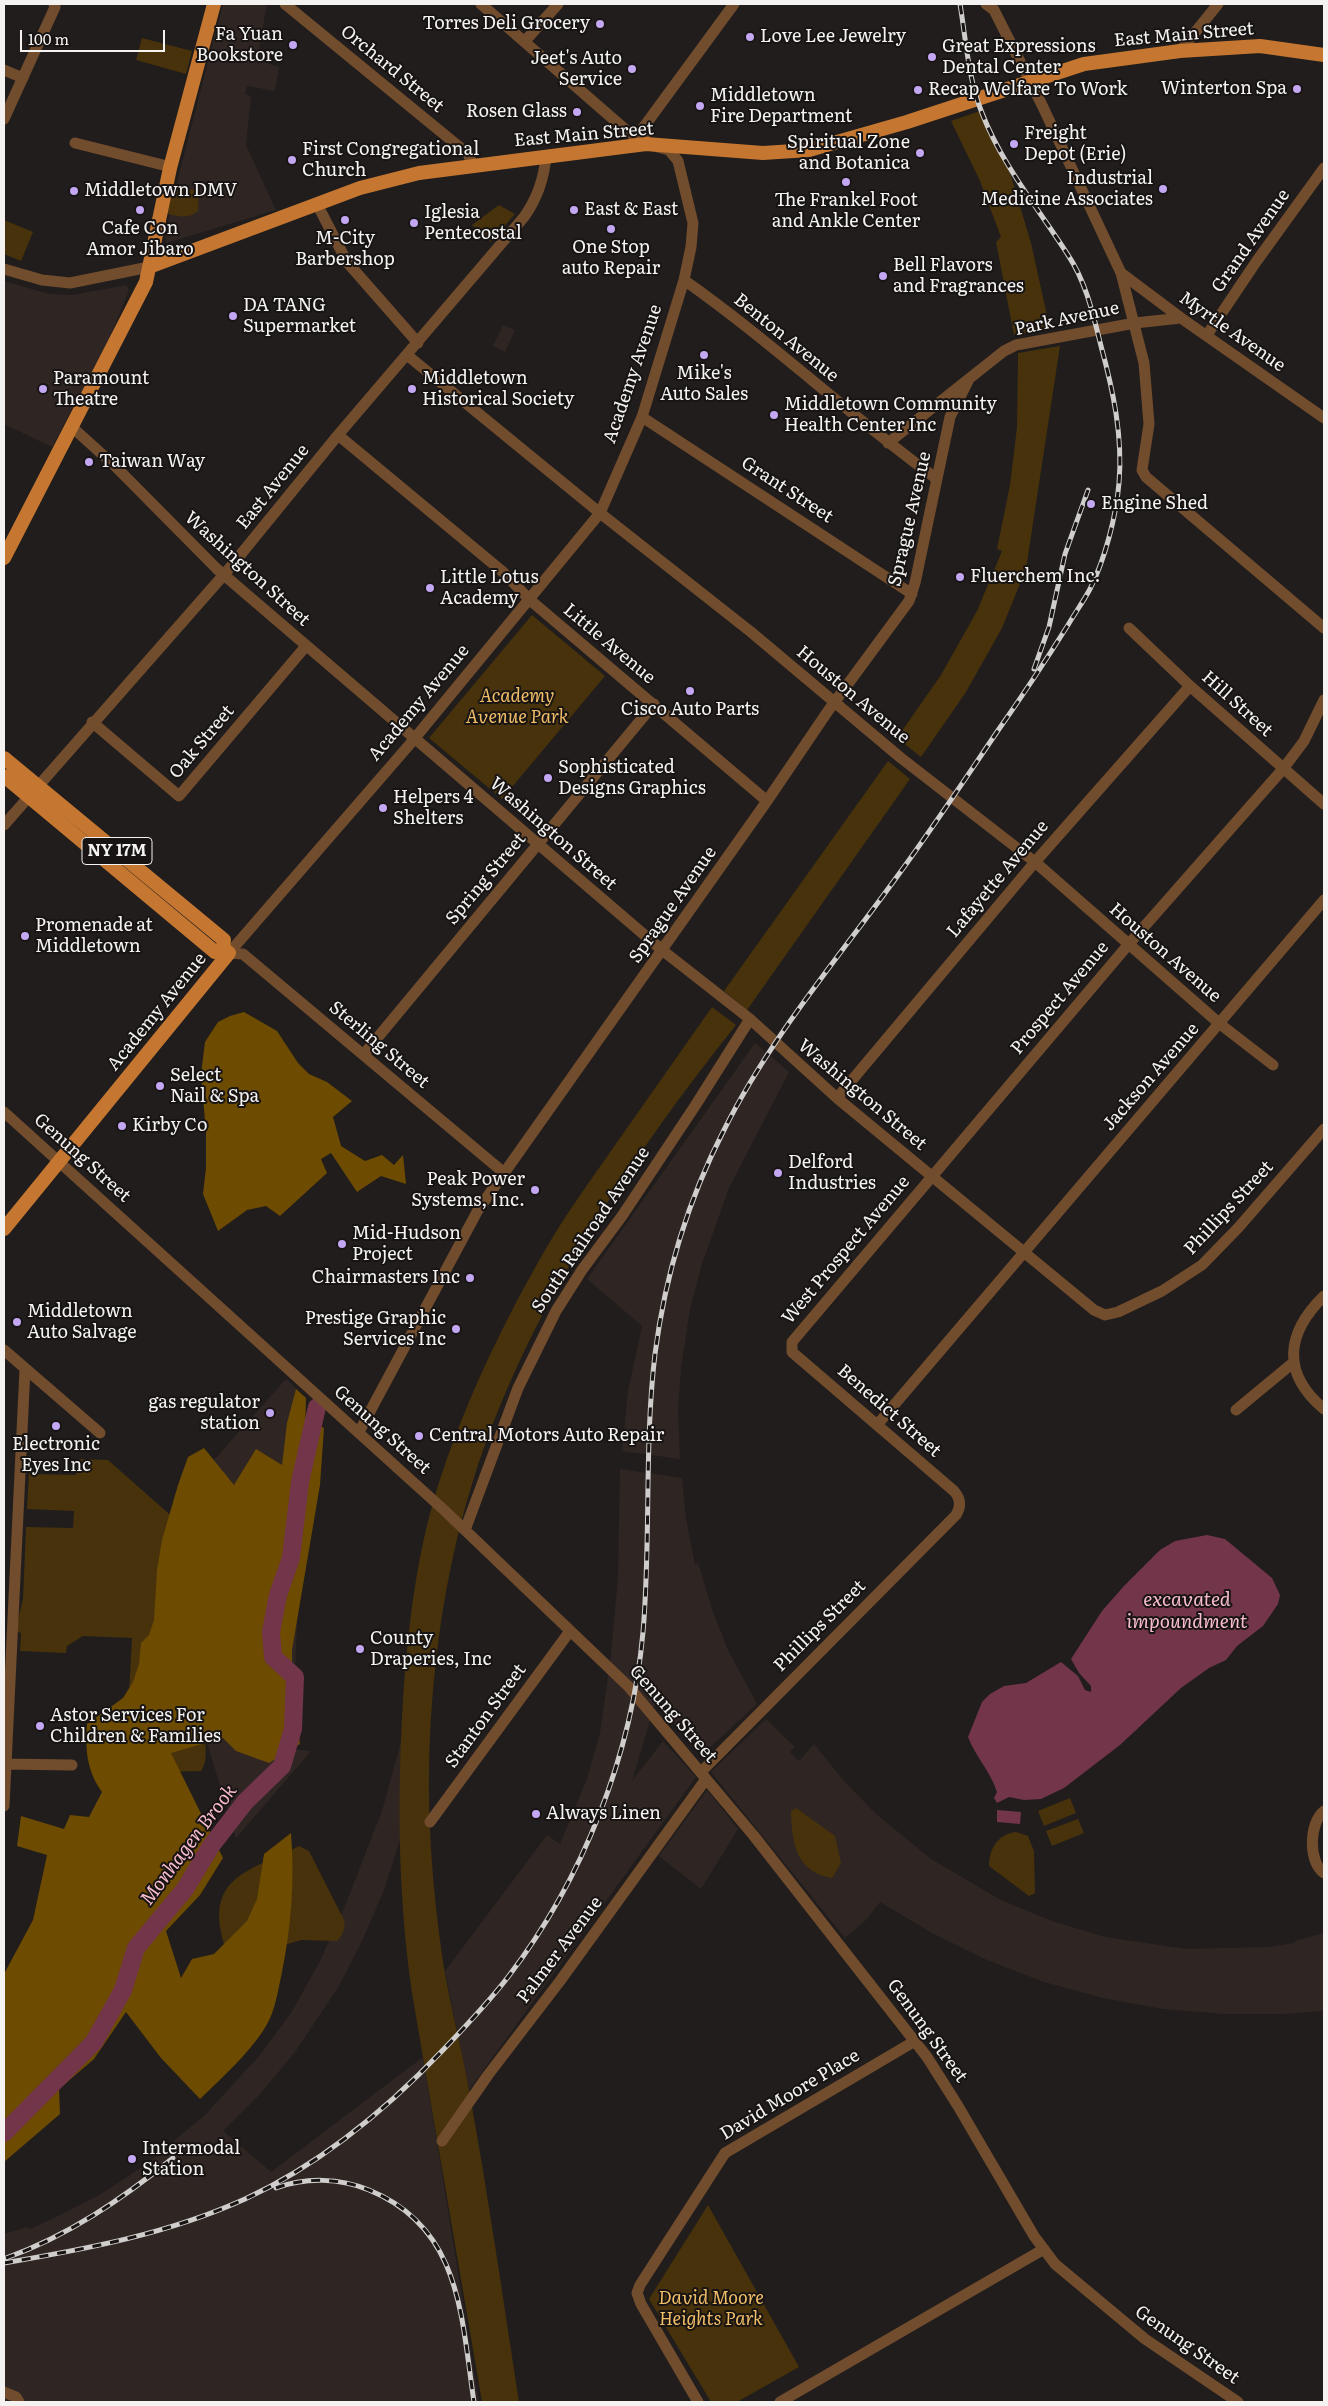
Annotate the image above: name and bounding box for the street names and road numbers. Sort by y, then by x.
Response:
street label: East Main Street [1113,18,1255,52]
street label: Orchard Street [336,21,448,117]
street label: East Main Street [513,118,655,152]
street label: Grand Avenue [1207,185,1295,297]
street label: Myrtle Avenue [1175,287,1289,377]
street label: Benton Avenue [729,289,843,387]
street label: Park Avenue [1013,297,1121,341]
street label: Academy Avenue [599,302,667,446]
street label: East Avenue [232,440,314,534]
street label: Sprague Avenue [884,450,936,588]
street label: Grant Street [737,452,837,528]
street label: Washington Street [180,507,314,631]
street label: Little Avenue [559,599,659,689]
street label: Academy Avenue [364,640,474,766]
street label: Houston Avenue [792,641,914,749]
street label: Hill Street [1197,666,1277,742]
street label: Oak Street [165,701,239,783]
street label: Washington Street [485,773,621,895]
street label: Lafayette Avenue [943,816,1053,942]
street label: Spring Street [441,829,531,929]
road number: NY 17M [82,838,152,864]
street label: Sprague Avenue [625,842,721,968]
street label: Houston Avenue [1105,899,1225,1007]
street label: Prospect Avenue [1006,937,1114,1059]
street label: Academy Avenue [103,949,211,1075]
street label: Sterling Street [325,997,433,1093]
street label: Jackson Avenue [1098,1019,1204,1135]
street label: Washington Street [793,1035,931,1155]
street label: Genung Street [29,1109,135,1207]
street label: South Railroad Avenue [527,1143,655,1317]
street label: Phillips Street [1180,1156,1278,1260]
street label: West Prospect Avenue [778,1171,914,1329]
street label: Benedict Street [833,1360,945,1462]
street label: Genung Street [329,1381,435,1479]
street label: Phillips Street [770,1576,870,1676]
street label: Stanton Street [441,1660,531,1772]
street label: Genung Street [625,1661,721,1767]
street label: Palmer Avenue [513,1892,607,2008]
street label: Genung Street [882,1975,972,2087]
street label: David Moore Place [716,2045,864,2145]
street label: Genung Street [1131,2301,1243,2389]

